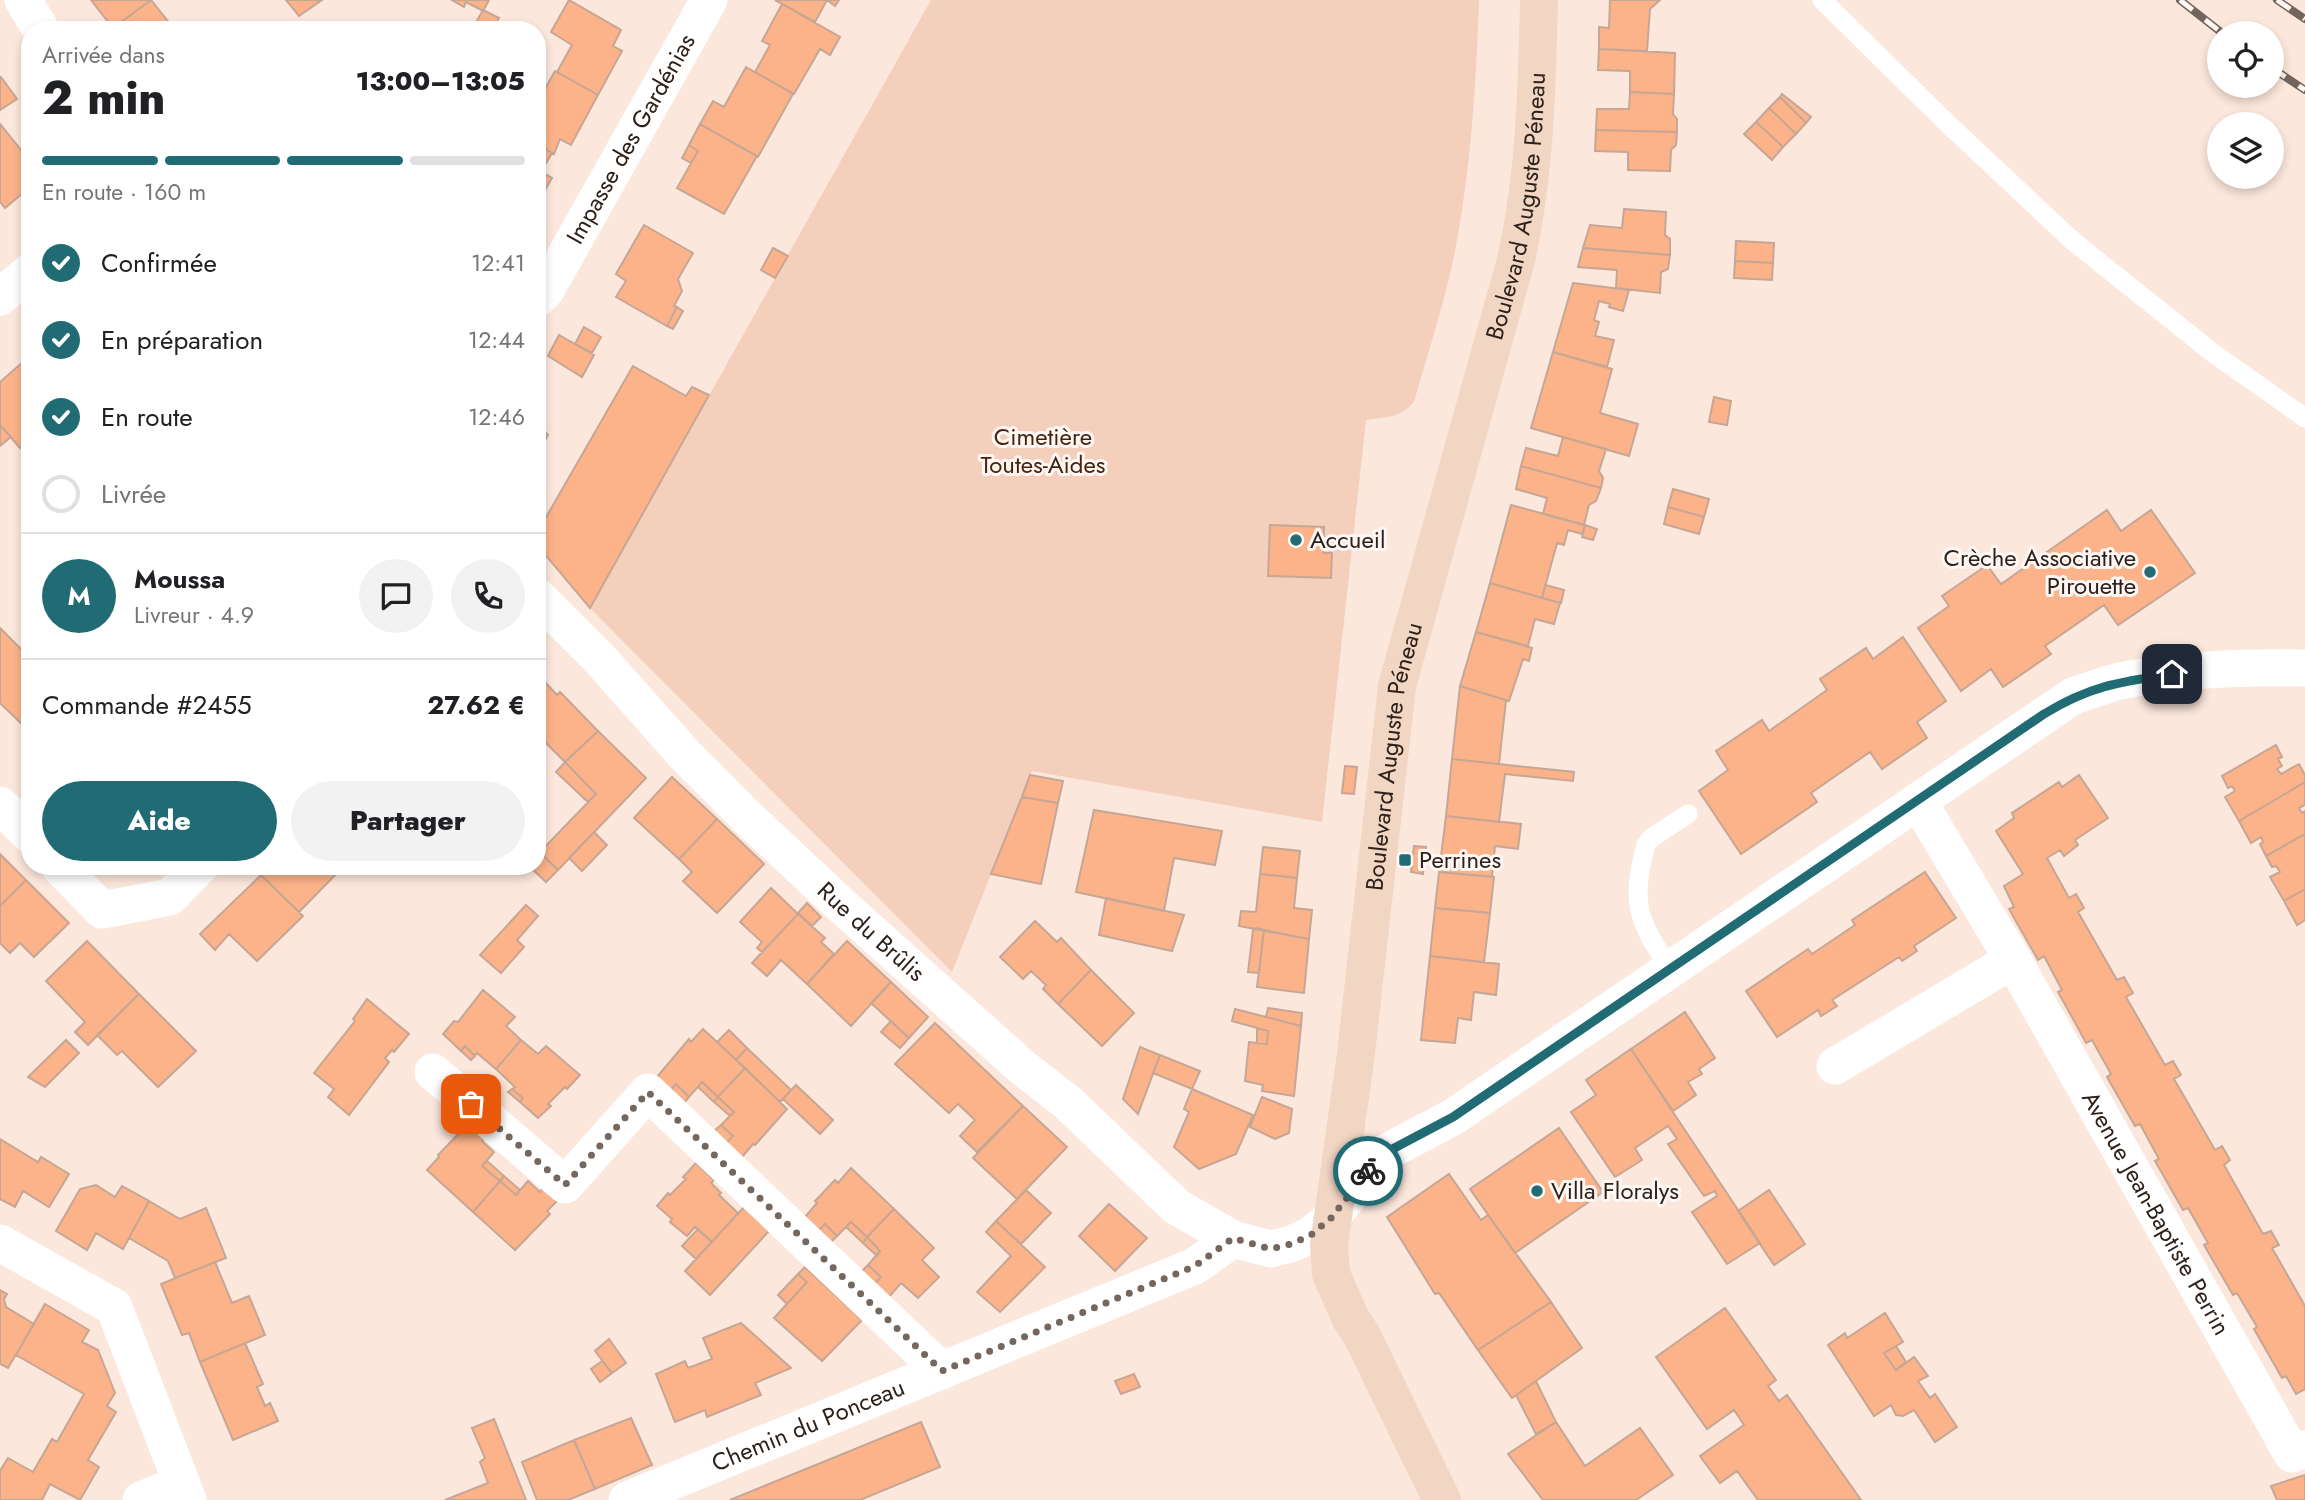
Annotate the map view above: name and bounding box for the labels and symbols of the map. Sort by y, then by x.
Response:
street label: Impasse des Gardénias [557,27,704,250]
street label: Boulevard Auguste Péneau [1477,72,1554,344]
park label: Cimetière Toutes-Aides [980,419,1106,482]
place label: Accueil [1310,522,1386,557]
marker: Accueil [1288,532,1304,548]
place label: Crèche Associative Pirouette [1944,540,2136,603]
marker: Crèche Associative Pirouette [2142,564,2158,580]
street label: Boulevard Auguste Péneau [1356,618,1431,892]
pin [2142,644,2202,704]
place label: Perrines [1419,842,1501,877]
marker: Perrines [1397,852,1413,868]
street label: Rue du Brûlis [809,873,933,990]
pin [441,1074,501,1134]
street label: Avenue Jean-Baptiste Perrin [2074,1085,2239,1341]
courier [1333,1136,1403,1206]
place label: Villa Floralys [1551,1173,1679,1208]
marker: Villa Floralys [1529,1183,1545,1199]
street label: Chemin du Ponceau [706,1369,910,1480]

